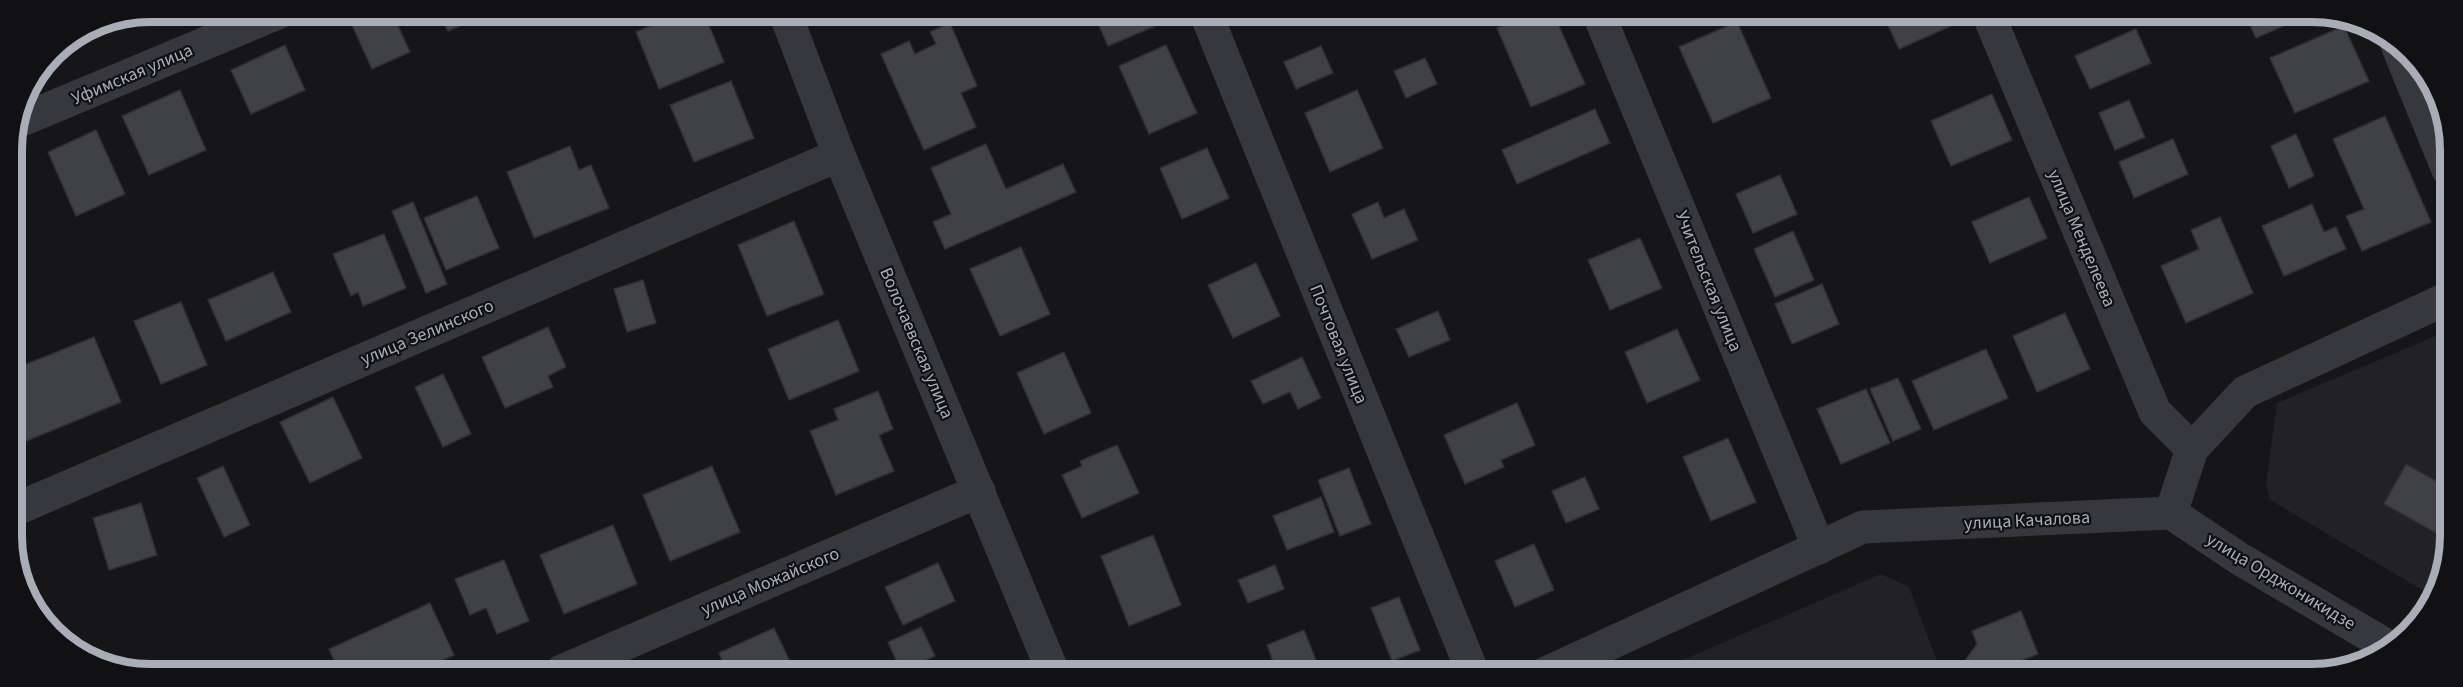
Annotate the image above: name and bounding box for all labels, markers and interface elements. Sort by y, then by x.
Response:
street label: Уфимская улица [68,38,197,111]
street label: улица Менделеева [2041,166,2122,311]
street label: Учительская улица [1669,207,1748,355]
street label: Волочаевская улица [873,264,960,423]
street label: Почтовая улица [1303,281,1374,408]
street label: улица Зелинского [357,293,498,372]
street label: улица Качалова [1963,505,2091,536]
street label: улица Орджоникидзе [2201,527,2360,636]
street label: улица Можайского [697,541,843,622]

